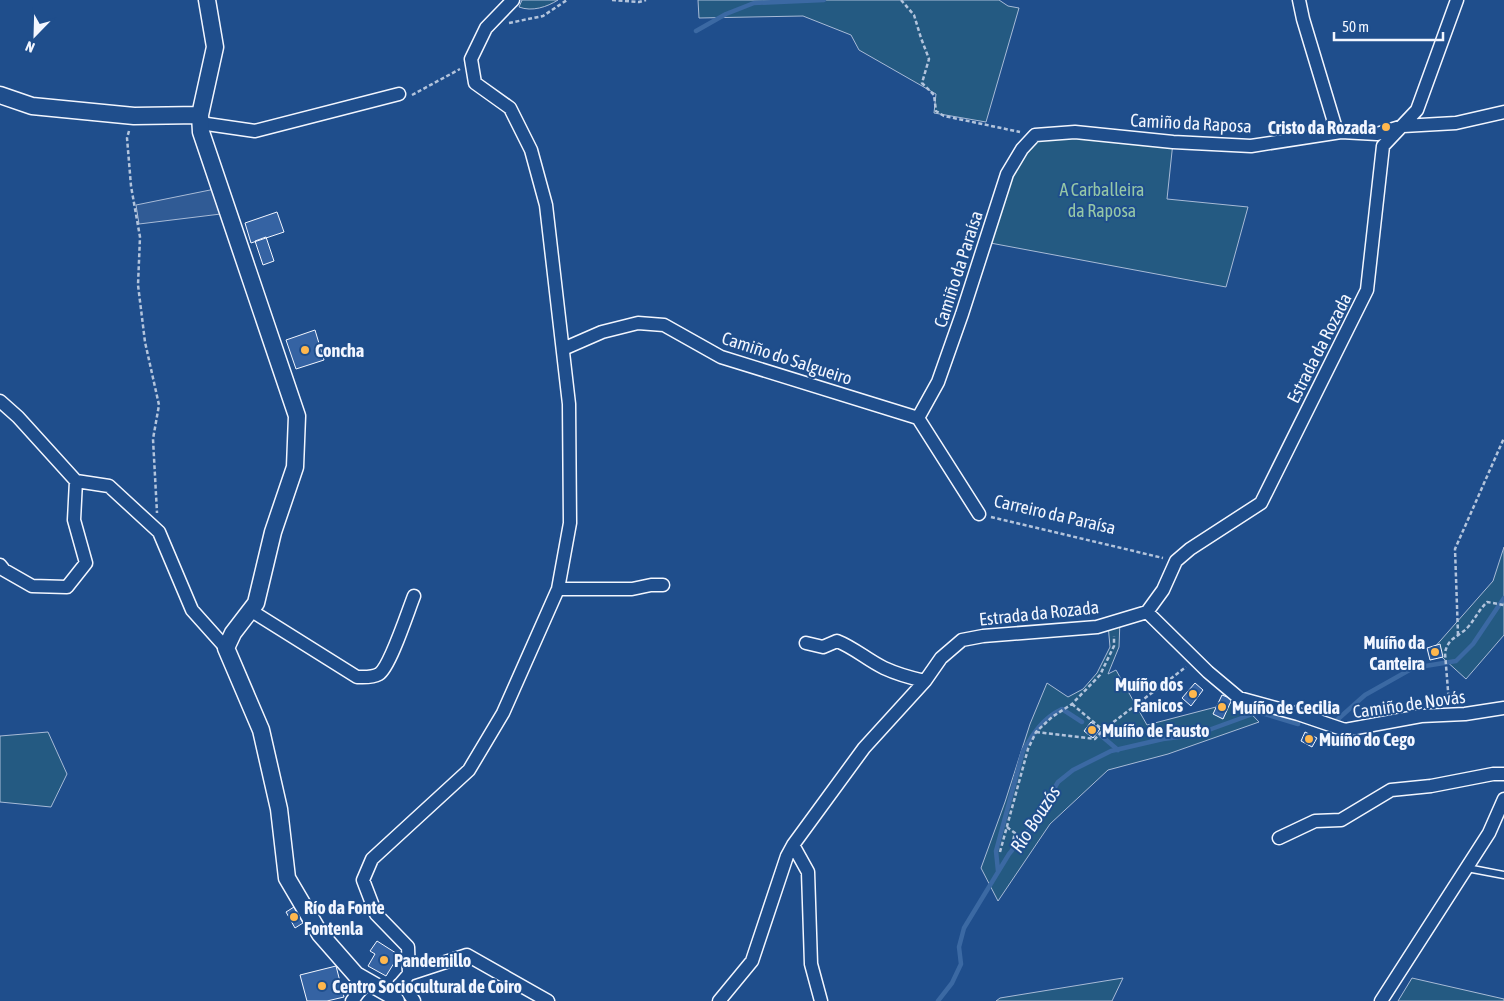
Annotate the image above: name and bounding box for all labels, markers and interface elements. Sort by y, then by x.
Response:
north arrow [10,10,60,60]
scale bar [1334,10,1443,42]
text: 50 m [1342,18,1369,35]
text: N [23,38,37,56]
street label: Camiño da Raposa [1130,109,1252,137]
place label: Cristo da Rozada [1268,117,1376,138]
marker: Cristo da Rozada [1380,121,1392,133]
park label: A Carballeira da Raposa [1060,179,1144,221]
street label: Camiño da Paraísa [929,208,987,330]
street label: Estrada da Rozada [1282,290,1356,406]
street label: Camiño do Salgueiro [719,327,855,389]
place label: Concha [315,340,364,361]
marker: Concha [299,344,311,356]
street label: Carreiro da Paraísa [992,490,1118,538]
street label: Estrada da Rozada [978,596,1100,630]
place label: Muíño da Canteira [1364,632,1425,674]
marker: Muíño da Canteira [1429,646,1441,658]
place label: Muíño dos Fanicos [1115,674,1184,716]
street label: Camiño de Novás [1351,686,1467,722]
marker: Muíño dos Fanicos [1187,688,1199,700]
place label: Muíño de Cecilia [1232,697,1340,718]
marker: Muíño de Cecilia [1216,701,1228,713]
place label: Muíño de Fausto [1102,720,1210,741]
marker: Muíño de Fausto [1086,724,1098,736]
place label: Muíño do Cego [1319,729,1415,750]
marker: Muíño do Cego [1303,733,1315,745]
water label: Río Bouzós [1005,781,1065,856]
place label: Río da Fonte Fontenla [304,897,385,939]
marker: Río da Fonte Fontenla [288,911,300,923]
place label: Pandemillo [394,950,471,971]
marker: Pandemillo [378,954,390,966]
place label: Centro Sociocultural de Coiro [332,976,522,997]
marker: Centro Sociocultural de Coiro [316,980,328,992]

